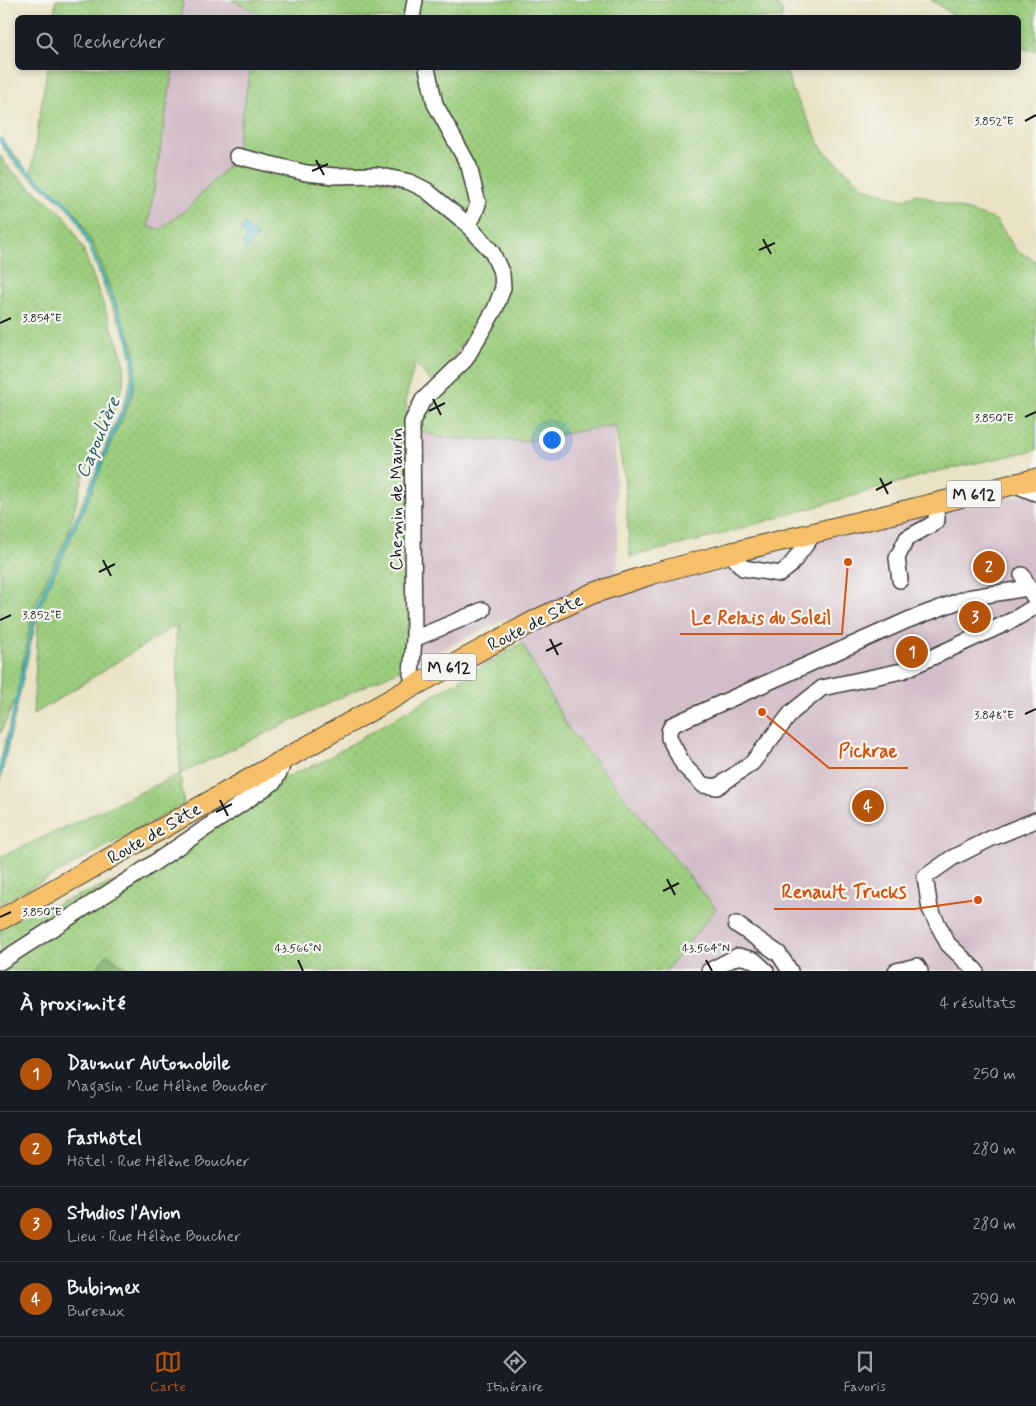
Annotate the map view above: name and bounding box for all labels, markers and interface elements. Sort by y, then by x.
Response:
search box [15,15,1021,70]
icon: search [33,29,61,57]
text: Rechercher [73,30,165,55]
text: 3.852°E [974,114,1014,130]
text: 3.854°E [22,311,62,327]
water label: Capoulière [70,392,127,482]
text: 3.850°E [974,411,1014,427]
street label: Chemin de Maurin [385,427,409,571]
your location [539,427,565,453]
road number: M 612 [946,480,1002,508]
pin: 2 [973,548,1005,586]
street label: Route de Sète [484,588,587,657]
pin: 3 [959,598,991,636]
callout: Le Relais du Soleil [680,600,842,634]
text: Le Relais du Soleil [691,606,831,631]
text: 3.852°E [22,608,62,624]
pin: 1 [896,633,928,671]
road number: M 612 [422,654,476,680]
text: 3.848°E [974,708,1014,724]
callout: Pickrae [829,734,908,768]
text: Pickrae [839,739,897,764]
pin: 4 [852,787,884,825]
street label: Route de Sète [103,797,206,870]
callout: Renault Trucks [774,875,914,909]
text: Renault Trucks [782,880,907,905]
text: 3.850°E [22,905,62,921]
text: 43.566°N [275,941,321,957]
text: 43.564°N [682,941,730,957]
text: À proximité [20,990,126,1018]
text: 4 résultats [940,993,1016,1014]
text: Daumur Automobile [67,1051,230,1076]
text: 1 [32,1064,40,1085]
text: 250 m [973,1064,1016,1085]
text: Magasin · Rue Hélène Boucher [67,1076,268,1097]
text: Fasthôtel [67,1126,142,1151]
text: 2 [32,1139,40,1160]
text: 280 m [973,1139,1016,1160]
text: Hôtel · Rue Hélène Boucher [67,1151,250,1172]
text: Studios l'Avion [67,1201,181,1226]
text: 3 [32,1214,40,1235]
text: 280 m [973,1214,1016,1235]
text: Lieu · Rue Hélène Boucher [67,1226,241,1247]
text: Bubimex [67,1276,140,1301]
text: 4 [31,1289,41,1310]
text: 290 m [972,1289,1016,1310]
text: Bureaux [67,1301,125,1322]
tab: Carte [150,1348,186,1396]
tab: Itinéraire [486,1348,543,1396]
tab: Favoris [843,1348,886,1396]

